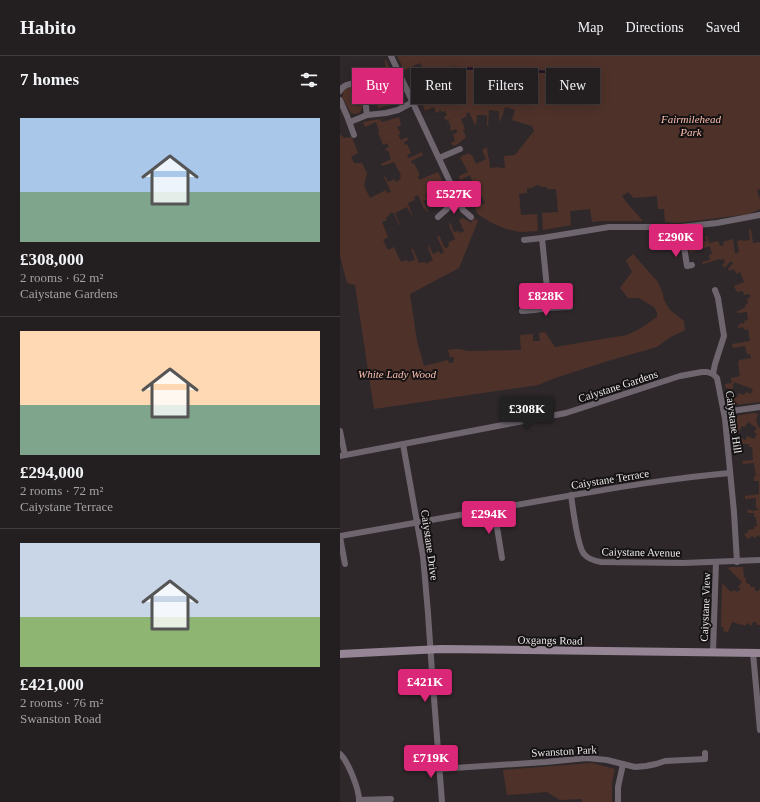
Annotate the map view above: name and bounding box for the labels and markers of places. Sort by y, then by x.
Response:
pin: £527K [426,181,482,215]
pin: £290K [648,224,704,258]
pin: £828K [518,283,574,317]
pin: £308K [499,396,555,430]
pin: £294K [461,501,517,535]
pin: £421K [397,669,453,703]
pin: £719K [403,745,459,779]

